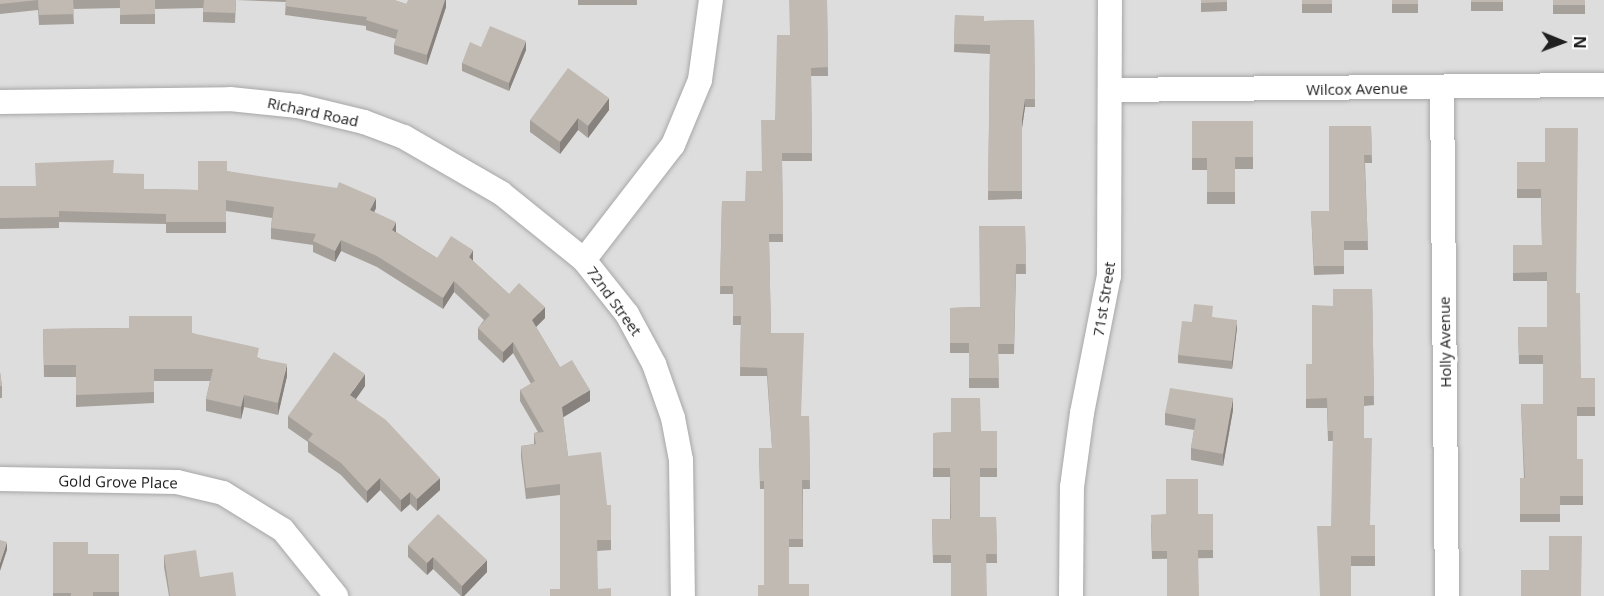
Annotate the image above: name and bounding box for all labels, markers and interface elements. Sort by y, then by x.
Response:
north arrow [1532,12,1592,72]
text: N [1569,36,1591,49]
street label: Wilcox Avenue [1306,79,1408,99]
street label: Richard Road [266,94,360,130]
street label: 71st Street [1089,260,1119,338]
street label: 72nd Street [583,263,645,339]
street label: Holly Avenue [1435,296,1455,388]
street label: Gold Grove Place [58,472,178,492]

